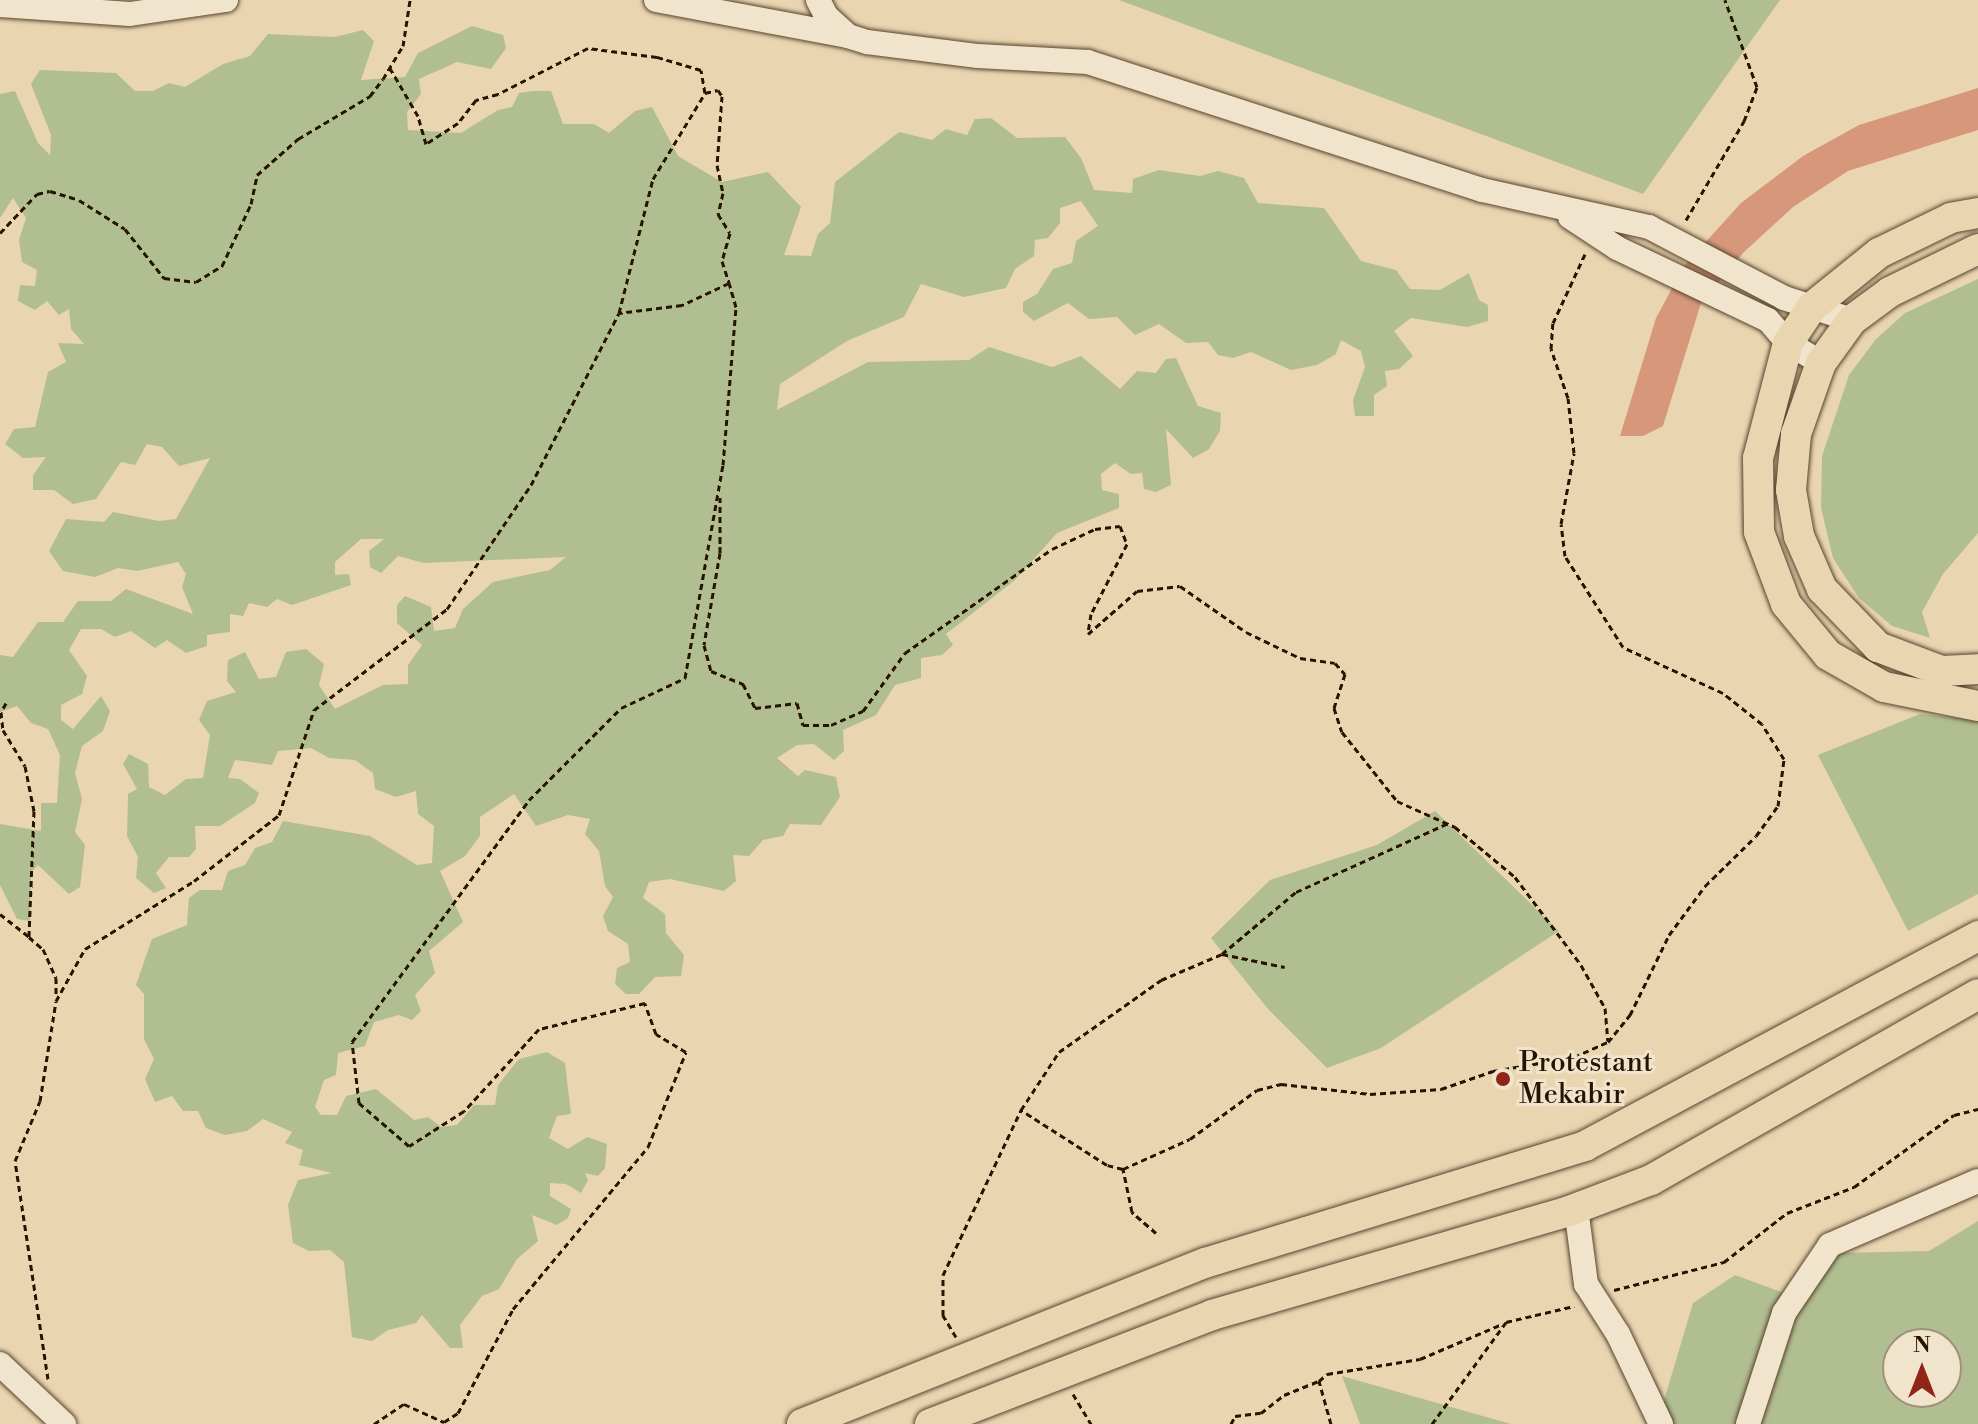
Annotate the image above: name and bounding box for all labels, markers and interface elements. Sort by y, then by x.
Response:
place label: Protestant Mekabir [1519,1046,1653,1112]
marker: Protestant Mekabir [1494,1070,1512,1088]
north arrow [1882,1328,1962,1408]
text: N [1913,1332,1931,1359]

